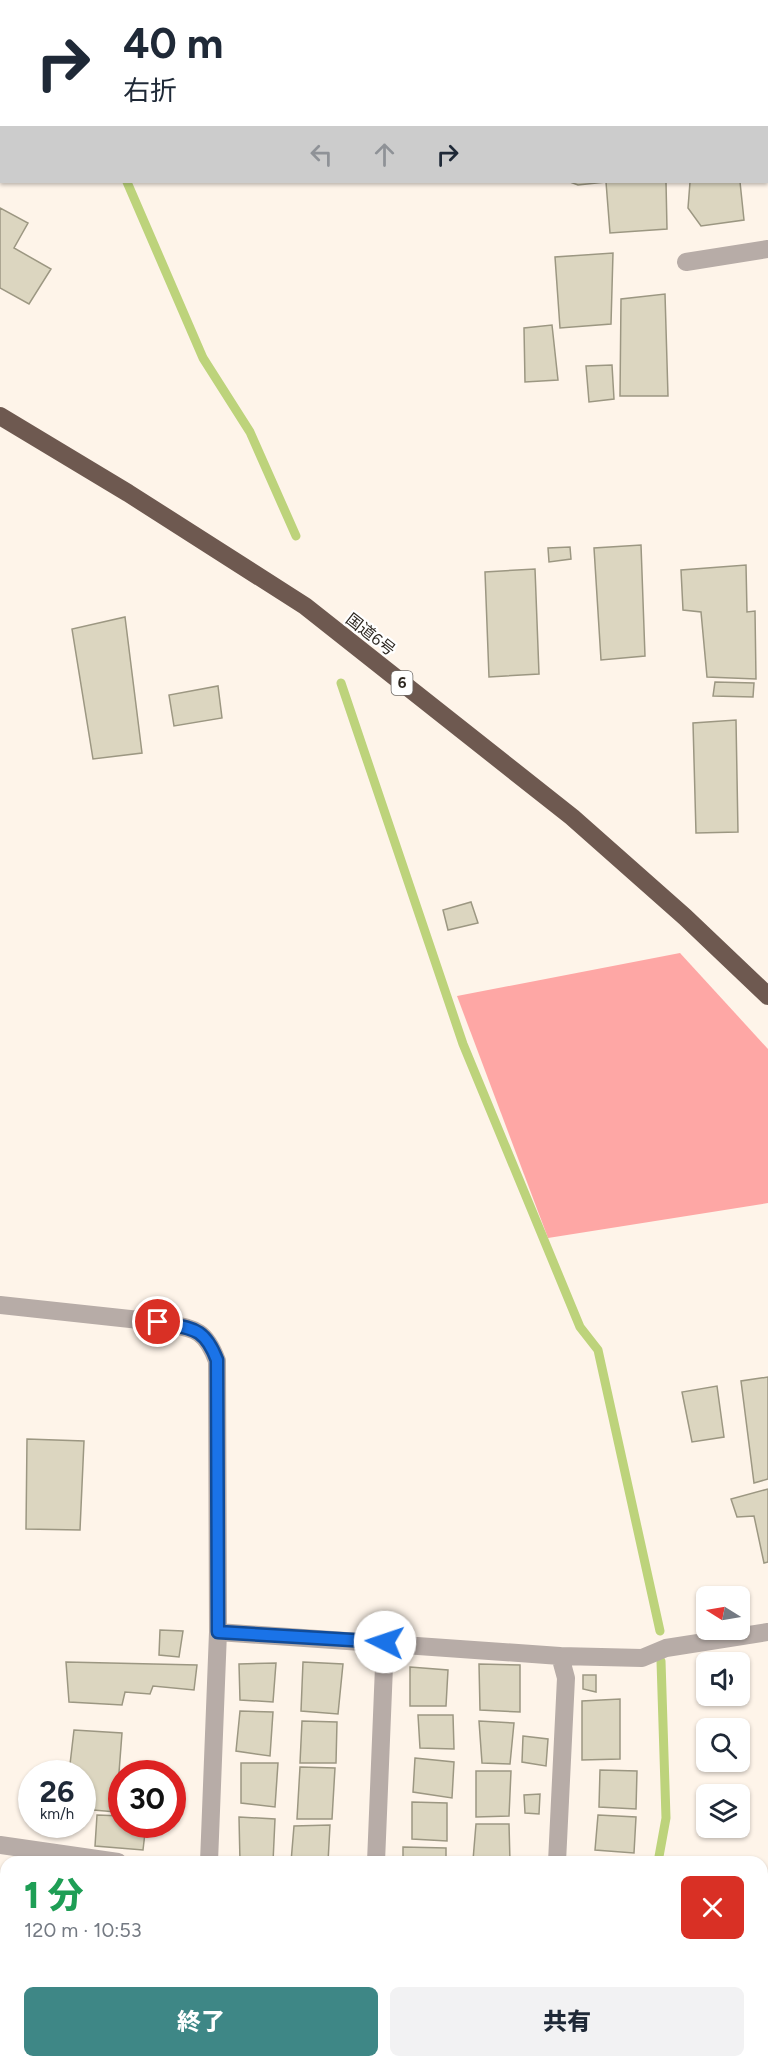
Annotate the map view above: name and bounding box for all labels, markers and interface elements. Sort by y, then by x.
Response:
text: 40 m [123,18,223,69]
icon: right [24,24,102,102]
text: 右折 [123,74,177,107]
icon: left [305,138,338,171]
icon: ahead [368,138,401,171]
icon: right [431,138,464,171]
street label: 国道6号 [342,609,399,659]
road number: 6 [392,671,412,695]
pin [132,1296,183,1347]
icon: arrive [141,1305,174,1338]
north arrow [696,1586,750,1640]
map controls [696,1586,750,1838]
position arrow [353,1610,417,1674]
button: sound [696,1652,750,1706]
button: search [696,1718,750,1772]
speed limit sign: 30 [108,1760,186,1838]
text: 26 [40,1773,74,1810]
button: layers [696,1784,750,1838]
text: km/h [40,1805,74,1823]
text: 1 分 [24,1874,84,1917]
button: close [681,1876,744,1939]
text: 120 m · 10:53 [24,1918,142,1942]
button: 終了 [24,1987,378,2056]
button: 共有 [390,1987,744,2056]

